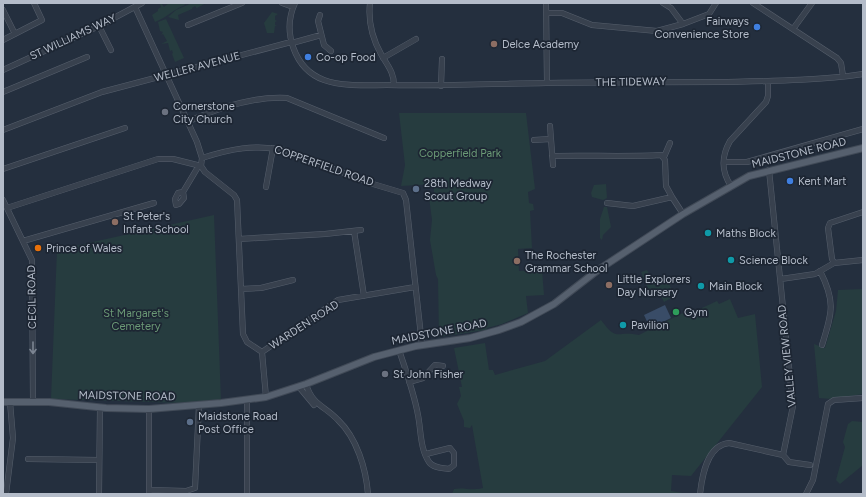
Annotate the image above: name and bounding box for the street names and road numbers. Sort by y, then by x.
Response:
street label: ST WILLIAMS WAY [28,11,119,63]
street label: WELLER AVENUE [153,49,241,85]
street label: THE TIDEWAY [595,75,667,89]
street label: MAIDSTONE ROAD [750,135,848,171]
street label: COPPERFIELD ROAD [272,143,376,189]
street label: CECIL ROAD [25,264,39,329]
street label: WARDEN ROAD [267,297,342,352]
street label: VALLEY VIEW ROAD [775,304,799,408]
street label: MAIDSTONE ROAD [390,316,488,348]
street label: MAIDSTONE ROAD [78,389,176,403]

